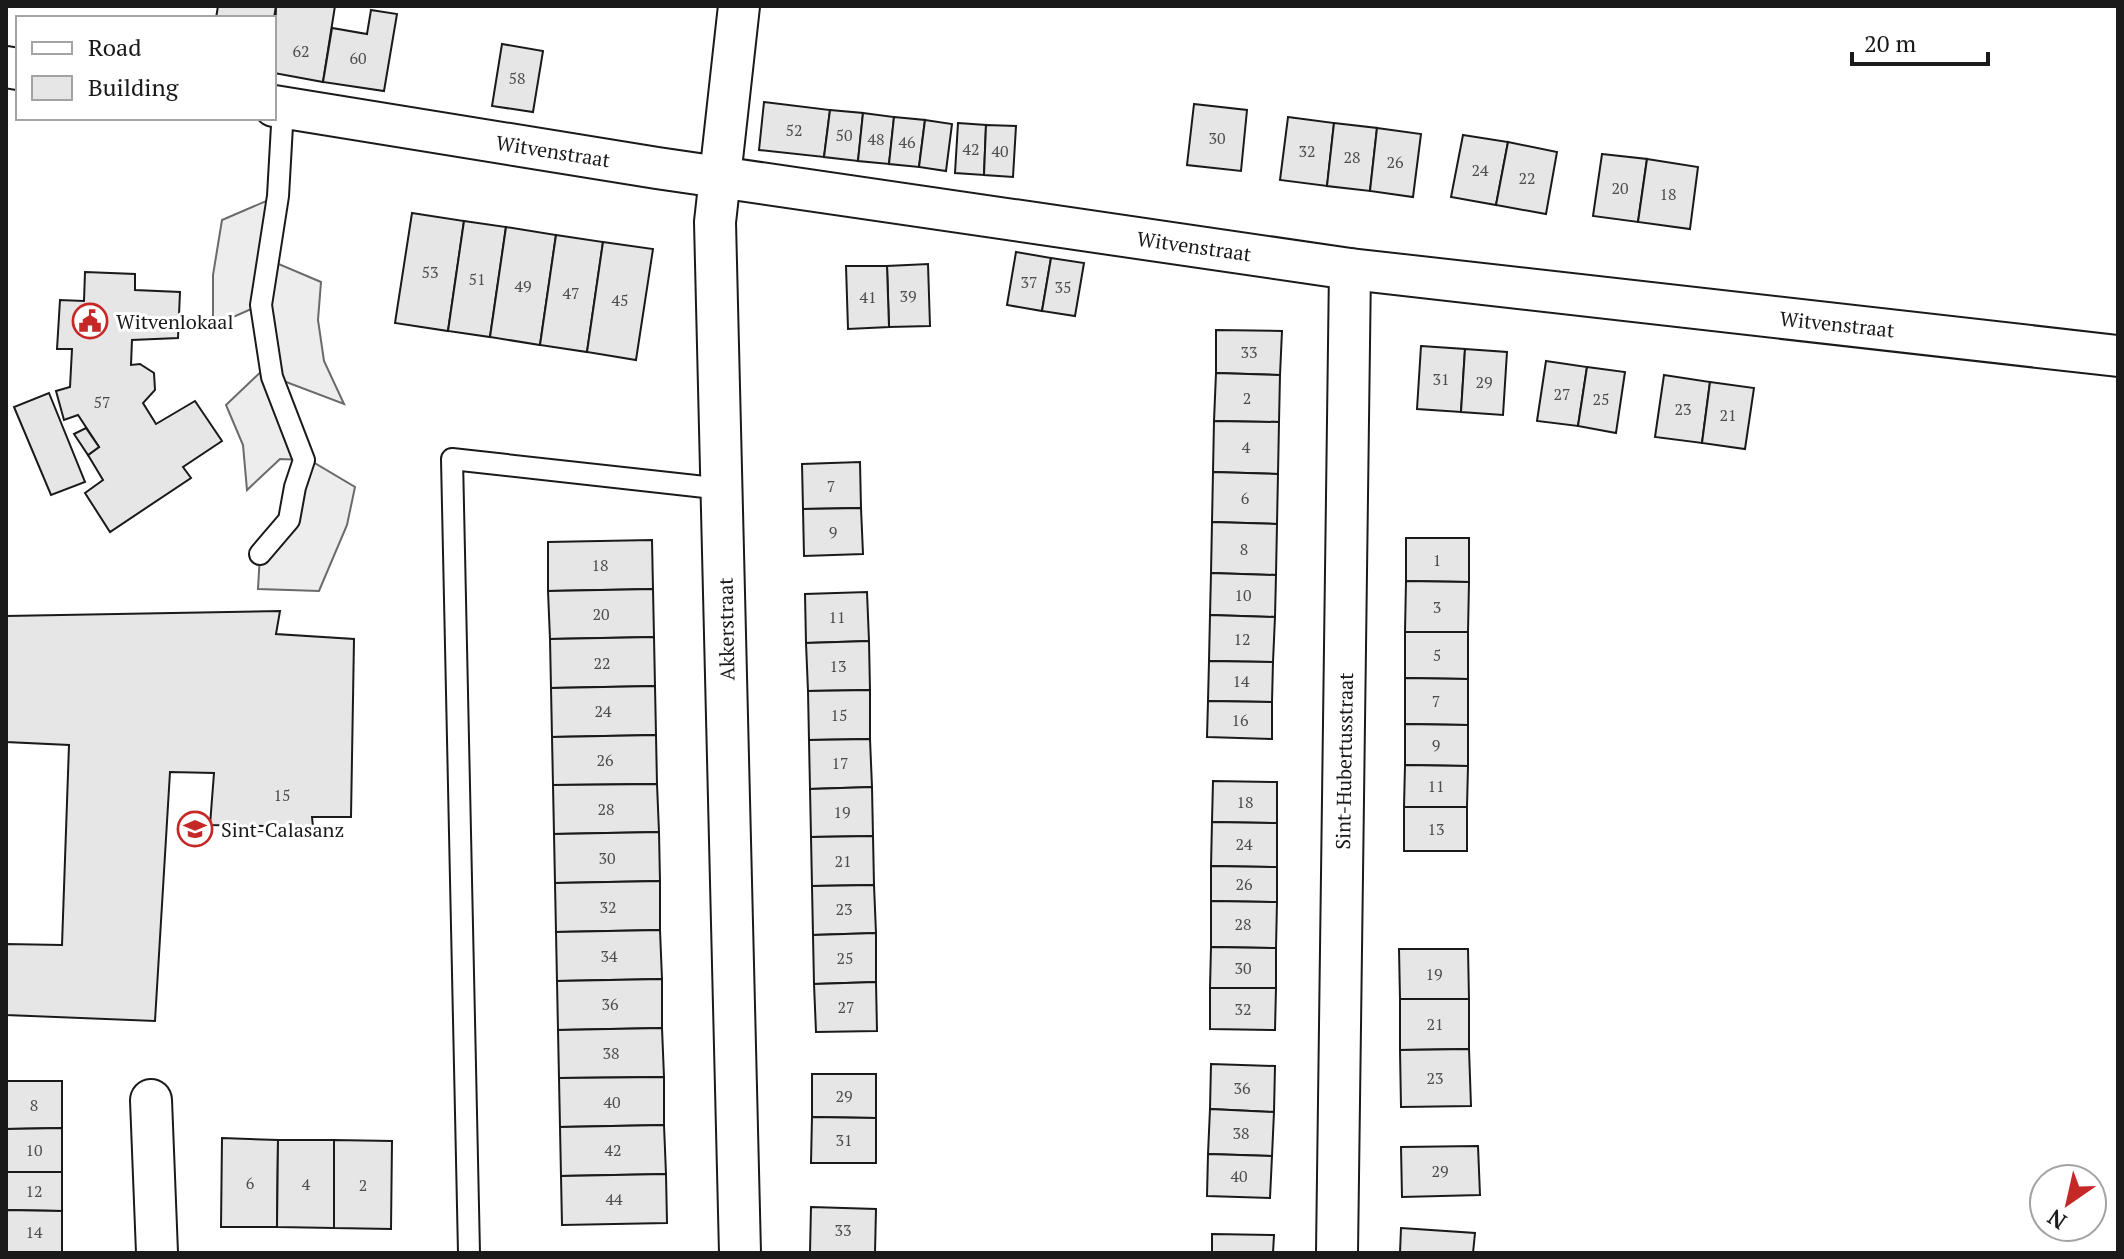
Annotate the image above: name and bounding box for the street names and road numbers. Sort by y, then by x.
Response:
street label: Witvenstraat [494,129,613,173]
street label: Witvenstraat [1135,225,1253,267]
street label: Witvenstraat [1778,305,1896,344]
street label: Akkerstraat [712,577,740,681]
street label: Sint-Hubertusstraat [1329,672,1359,850]

